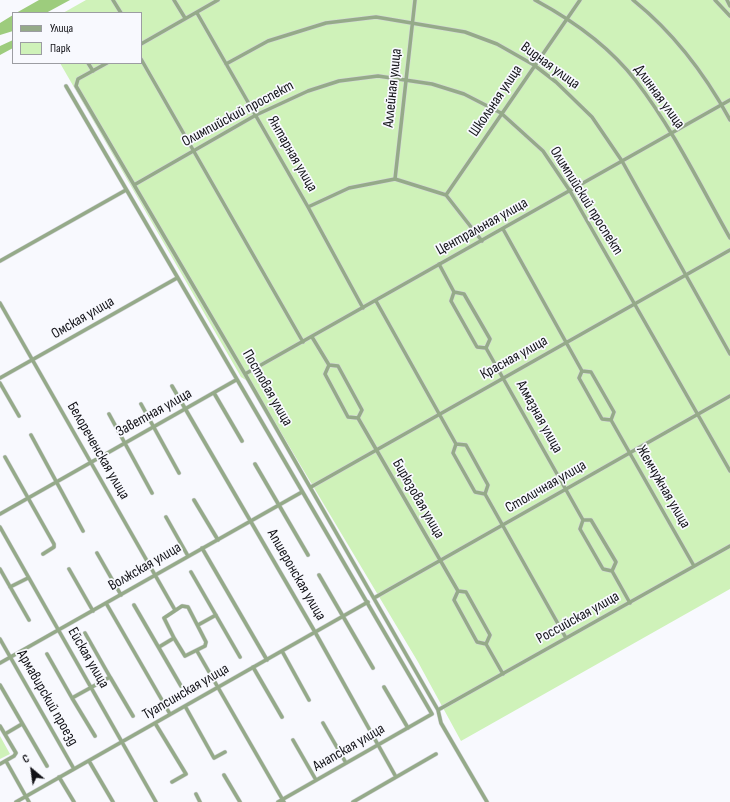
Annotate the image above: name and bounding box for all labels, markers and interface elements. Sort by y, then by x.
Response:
legend [12,12,142,64]
text: Улица [50,21,73,36]
street label: Видная улица [517,39,583,93]
text: Парк [50,41,70,56]
street label: Аллейная улица [380,48,406,128]
street label: Длинная улица [630,61,688,133]
street label: Школьная улица [465,62,527,140]
street label: Олимпийский проспект [179,77,297,151]
street label: Янтарная улица [263,113,321,195]
street label: Олимпийский проспект [545,144,627,258]
street label: Центральная улица [433,194,531,260]
street label: Омская улица [48,293,118,343]
street label: Красная улица [477,332,551,384]
street label: Постовая улица [238,347,296,429]
street label: Алмазная улица [512,378,566,456]
street label: Заветная улица [113,385,195,441]
street label: Белореченская улица [63,399,133,503]
street label: Жемчужная улица [632,442,694,532]
street label: Бирюзовая улица [388,456,448,542]
street label: Столичная улица [502,457,590,517]
street label: Апшеронская улица [263,526,329,624]
street label: Волжская улица [105,539,185,595]
street label: Российская улица [533,588,623,648]
street label: Ейская улица [63,624,113,692]
street label: Армавирский проезд [12,647,82,749]
street label: Туапсинская улица [140,660,232,724]
street label: Анапская улица [310,720,388,776]
north arrow [12,750,52,790]
text: С [20,752,32,766]

